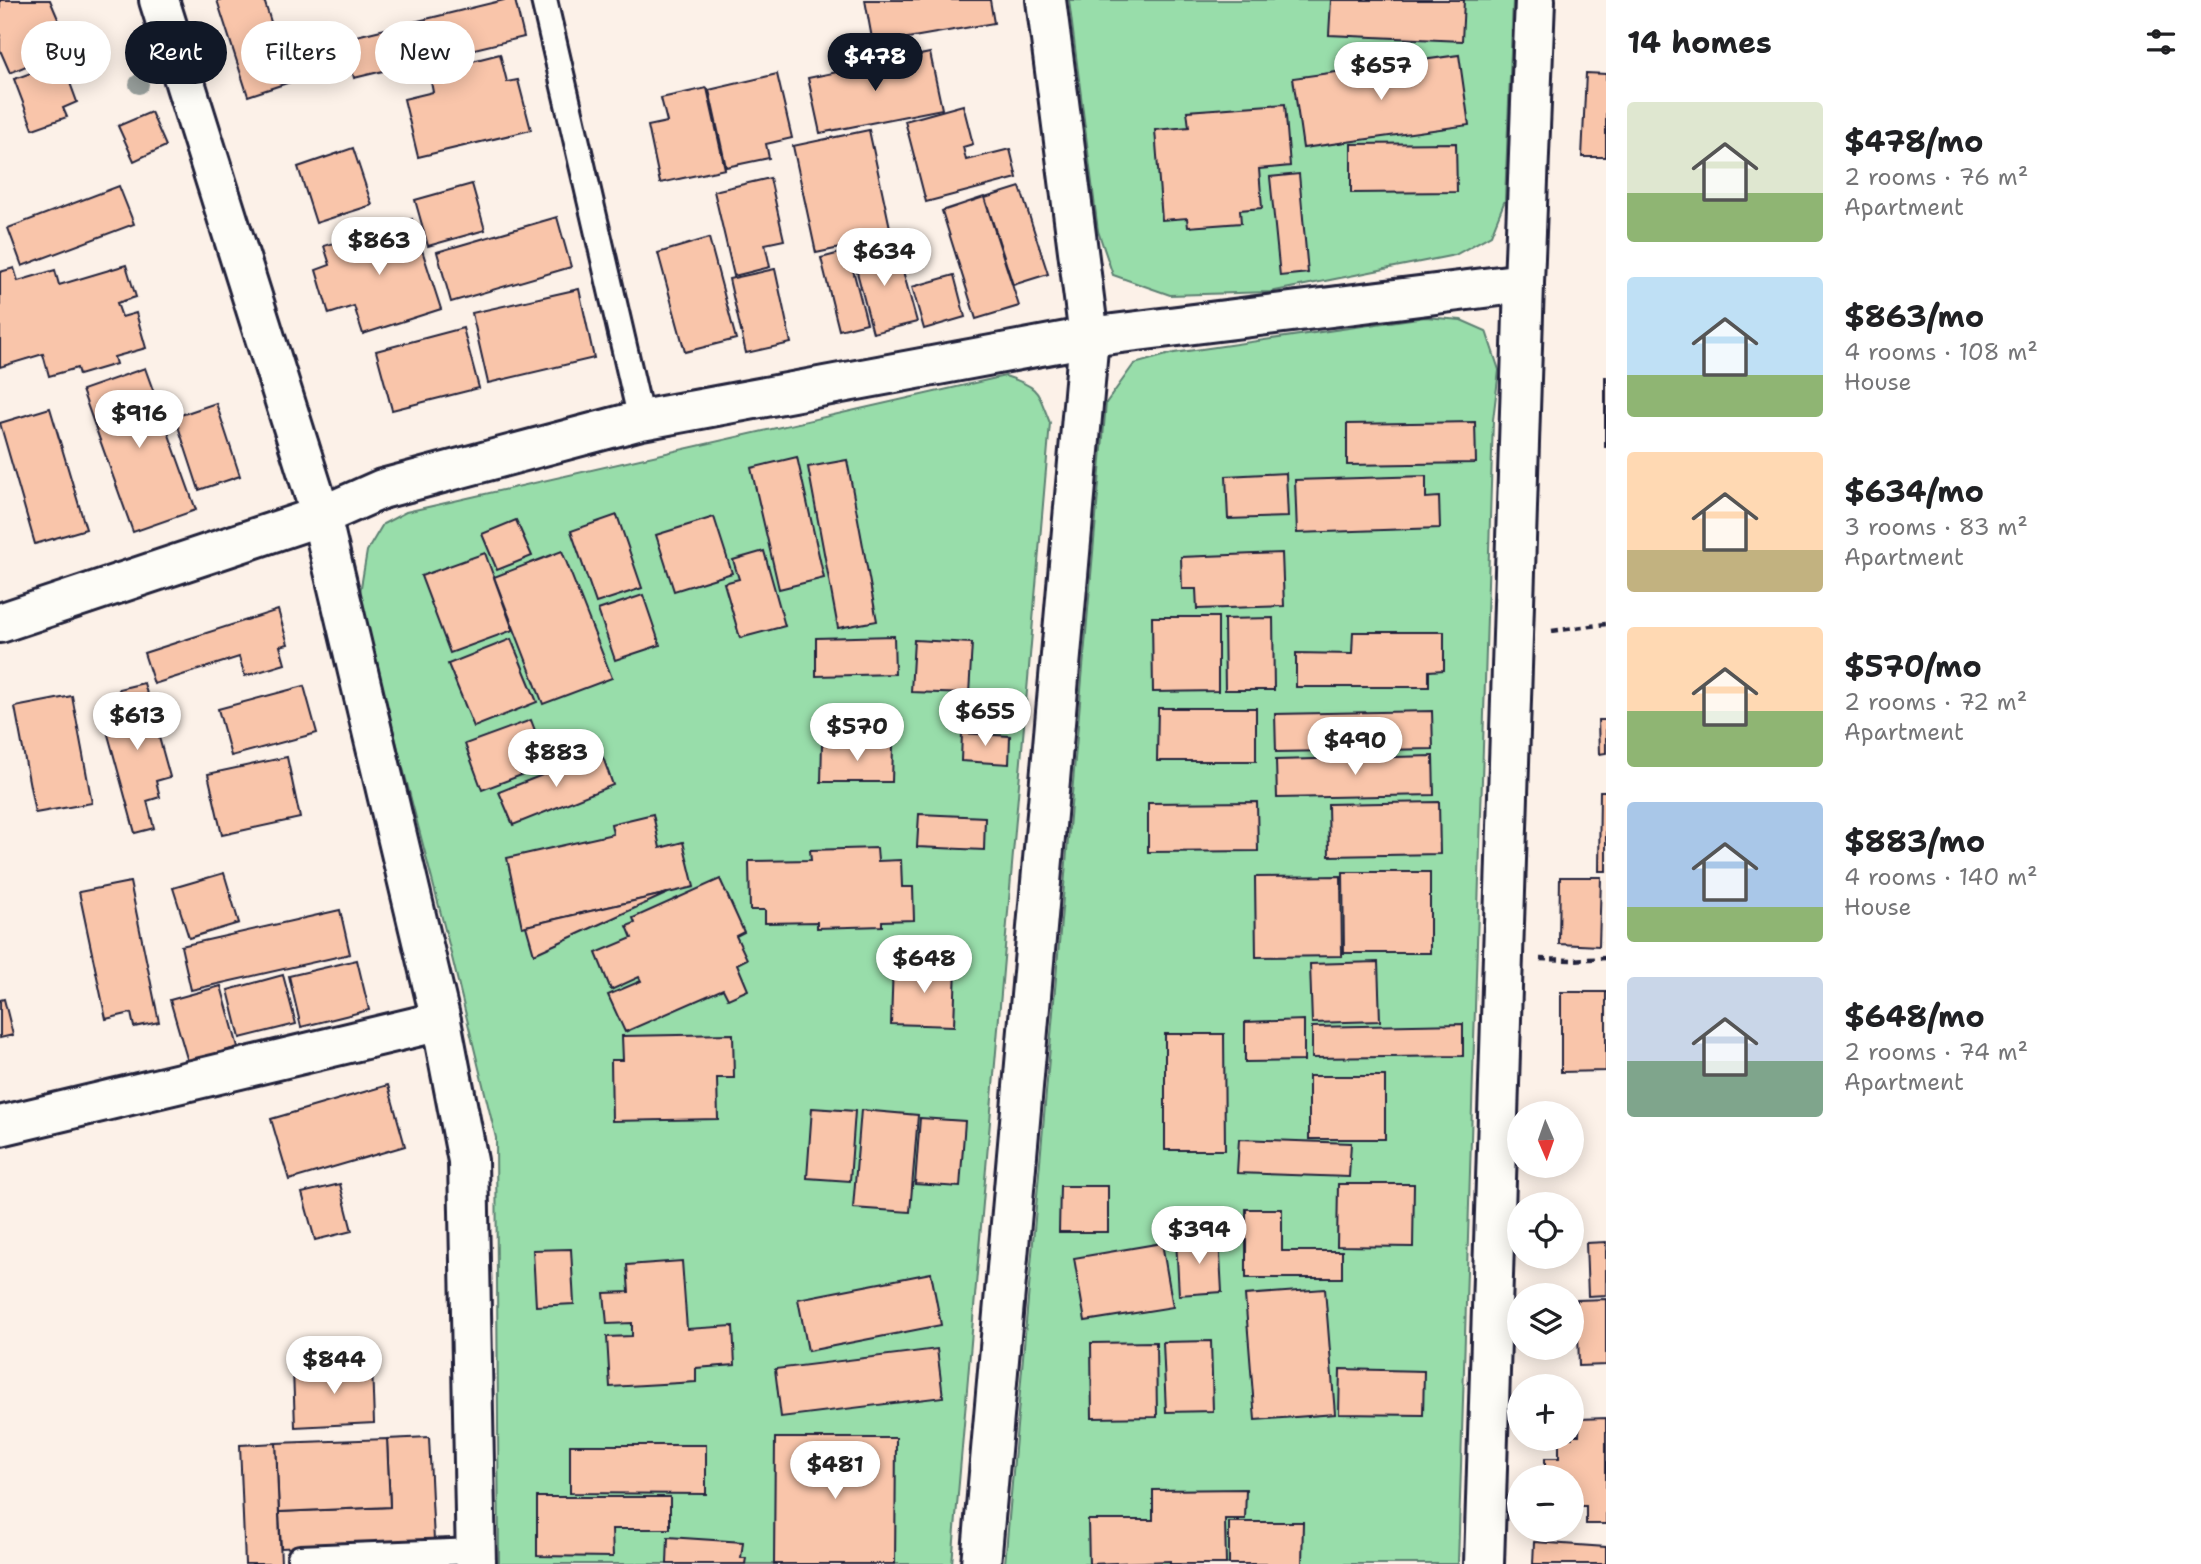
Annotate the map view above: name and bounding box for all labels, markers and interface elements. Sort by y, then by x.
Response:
chip: Buy [21,21,111,84]
chip: Rent [125,21,227,84]
chip: Filters [241,21,361,84]
chip: New [375,21,475,84]
text: 14 homes [1627,22,1772,63]
icon: filters [2142,23,2180,61]
pin: $478 [834,34,916,93]
text: $478 [844,41,906,71]
pin: $657 [1340,42,1422,102]
text: $657 [1350,50,1412,80]
text: $478/mo [1844,121,1983,162]
icon: home [1683,130,1767,214]
text: 2 rooms · 76 m² [1844,162,2028,192]
text: Apartment [1844,192,1964,222]
pin: $863 [338,218,420,277]
text: $863 [347,225,411,255]
pin: $634 [843,229,925,288]
text: $634 [852,236,916,266]
text: $863/mo [1844,296,1984,337]
icon: home [1683,305,1767,389]
text: 4 rooms · 108 m² [1844,337,2038,367]
text: House [1844,367,1912,397]
pin: $916 [98,391,180,450]
text: $916 [111,398,167,428]
text: $634/mo [1844,471,1984,512]
icon: home [1683,480,1767,564]
text: 3 rooms · 83 m² [1844,512,2028,542]
text: Apartment [1844,542,1964,572]
text: $570/mo [1844,646,1982,687]
icon: home [1683,655,1767,739]
text: 2 rooms · 72 m² [1844,687,2027,717]
pin: $655 [944,688,1026,748]
pin: $613 [96,692,178,752]
text: $655 [955,696,1015,726]
text: $613 [109,700,165,730]
pin: $570 [816,704,898,763]
text: $570 [826,711,888,741]
text: Apartment [1844,717,1964,747]
pin: $490 [1314,718,1396,777]
text: $490 [1323,725,1387,755]
pin: $883 [515,730,597,789]
text: $883 [524,737,588,767]
text: $883/mo [1844,821,1985,862]
icon: home [1683,830,1767,914]
text: 4 rooms · 140 m² [1844,862,2038,892]
text: House [1844,892,1912,922]
pin: $648 [883,936,965,995]
text: $648 [892,943,956,973]
text: $648/mo [1844,996,1985,1037]
icon: home [1683,1005,1767,1089]
text: 2 rooms · 74 m² [1844,1037,2028,1067]
text: Apartment [1844,1067,1964,1097]
north arrow [1507,1101,1584,1178]
map controls [1507,1101,1584,1542]
button: locate [1507,1192,1584,1269]
pin: $394 [1158,1206,1240,1266]
text: $394 [1167,1214,1231,1244]
button: layers [1507,1283,1584,1360]
pin: $844 [293,1336,375,1396]
text: $844 [302,1344,366,1374]
button: + [1507,1374,1584,1451]
pin: $481 [794,1442,876,1501]
text: $481 [806,1449,864,1479]
button: − [1507,1465,1584,1542]

